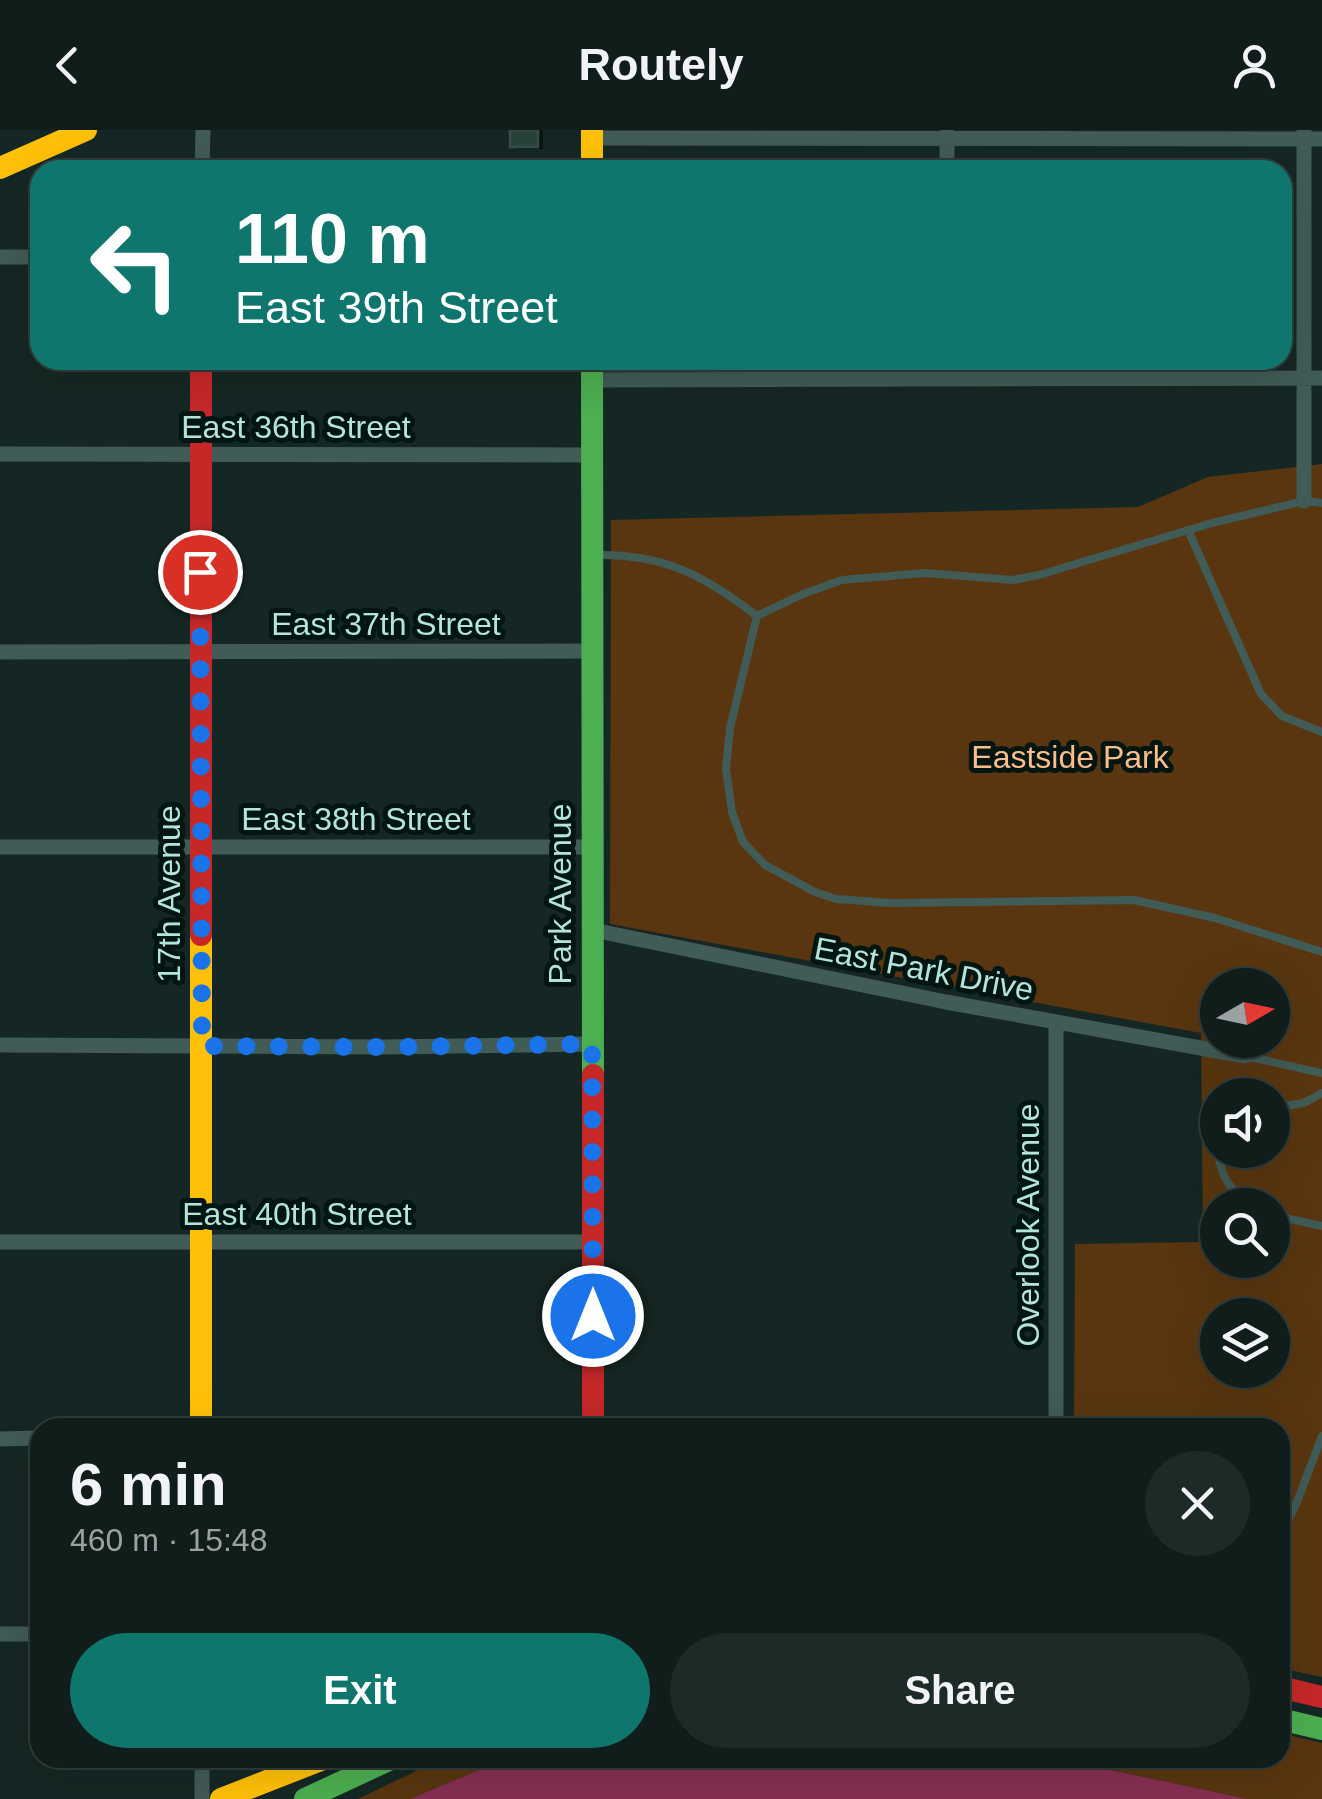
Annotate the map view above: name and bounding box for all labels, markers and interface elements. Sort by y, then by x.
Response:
icon: back [40,38,95,93]
icon: person [1227,38,1282,93]
text: Routely [578,39,744,90]
icon: left [70,200,200,330]
text: 110 m [235,200,430,278]
text: East 39th Street [235,282,558,333]
street label: East 36th Street [181,409,411,445]
pin [158,530,243,615]
icon: arrive [173,545,228,600]
street label: East 37th Street [271,606,501,642]
park label: Eastside Park [971,739,1170,775]
street label: East 38th Street [241,801,471,837]
street label: Park Avenue [542,804,578,984]
street label: 17th Avenue [151,805,187,983]
street label: East Park Drive [811,930,1037,1008]
north arrow [1200,968,1290,1058]
map controls [1200,968,1290,1388]
button: sound [1200,1078,1290,1168]
street label: Overlook Avenue [1010,1103,1046,1347]
button: search [1200,1188,1290,1278]
street label: East 40th Street [182,1196,412,1232]
position arrow [541,1264,645,1368]
button: layers [1200,1298,1290,1388]
text: 6 min [70,1451,227,1518]
button: close [1145,1451,1250,1556]
text: 460 m · 15:48 [70,1522,267,1558]
button: Exit [70,1633,650,1748]
button: Share [670,1633,1250,1748]

